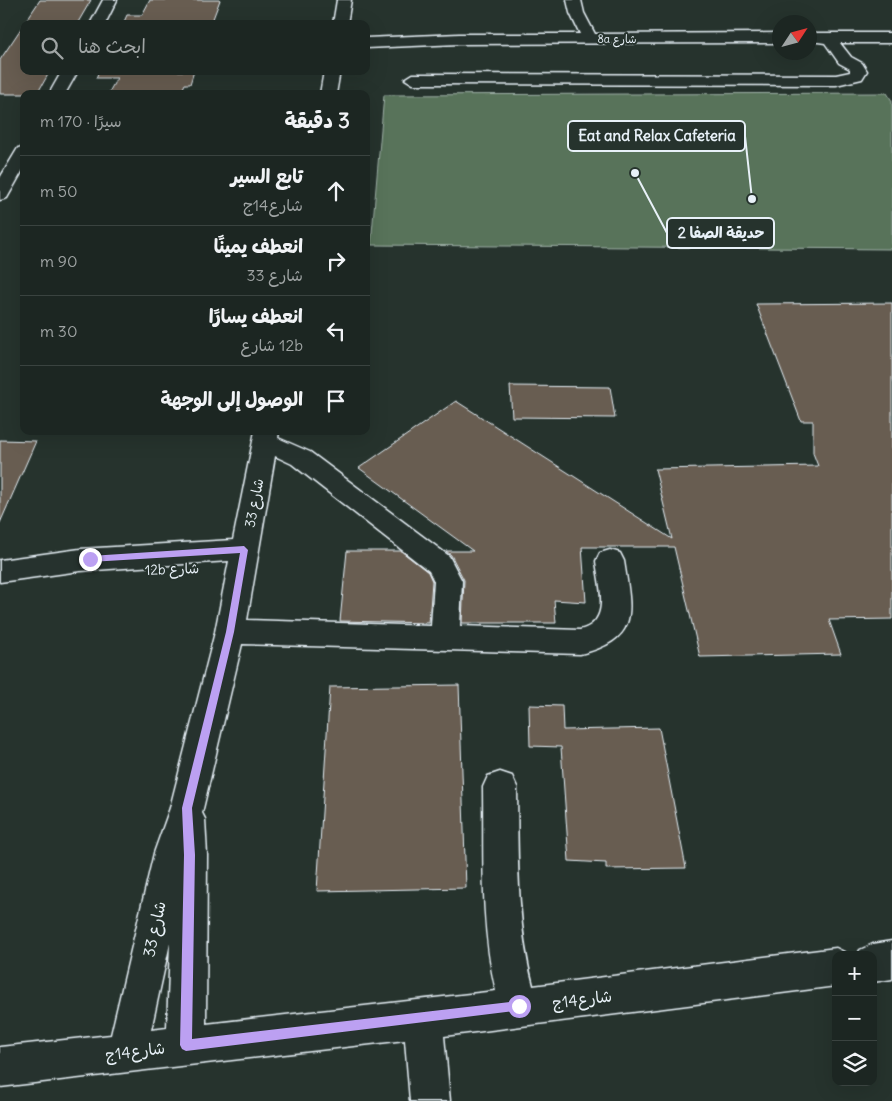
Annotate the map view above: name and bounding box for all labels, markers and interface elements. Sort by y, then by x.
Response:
north arrow [772,15,817,60]
search box [20,20,370,75]
street label: 8a شارع [597,32,637,48]
icon: search [38,34,66,62]
text: ابحث هنا [78,34,146,58]
text: 3 دقيقة [285,107,350,134]
text: سيرًا · 170 m [40,111,122,131]
callout: Eat and Relax Cafeteria [568,121,745,151]
text: Eat and Relax Cafeteria [578,126,736,145]
text: تابع السير [231,164,303,188]
icon: ahead [322,177,350,205]
text: 50 m [40,181,78,201]
text: شارع14ج [243,195,303,215]
callout: حديقة الصفا 2 [667,218,774,248]
text: حديقة الصفا 2 [678,223,764,242]
text: انعطف يمينًا [214,234,303,258]
icon: right [322,247,350,275]
text: 90 m [40,251,78,271]
text: شارع 33 [246,265,303,285]
text: انعطف يسارًا [209,304,303,328]
icon: left [322,317,350,345]
text: 30 m [40,321,77,341]
text: 12b شارع [241,335,303,355]
text: الوصول إلى الوجهة [160,387,303,411]
icon: arrive [322,387,350,415]
street label: شارع 33 [240,477,269,529]
route end [79,548,102,571]
street label: 12b شارع [144,559,200,580]
street label: شارع 33 [138,899,172,959]
map controls [832,951,877,1086]
button: + [832,951,877,996]
street label: شارع14ج [551,985,613,1015]
route start [508,995,531,1018]
button: − [832,996,877,1041]
street label: شارع14ج [104,1037,166,1067]
button: layers [832,1041,877,1086]

